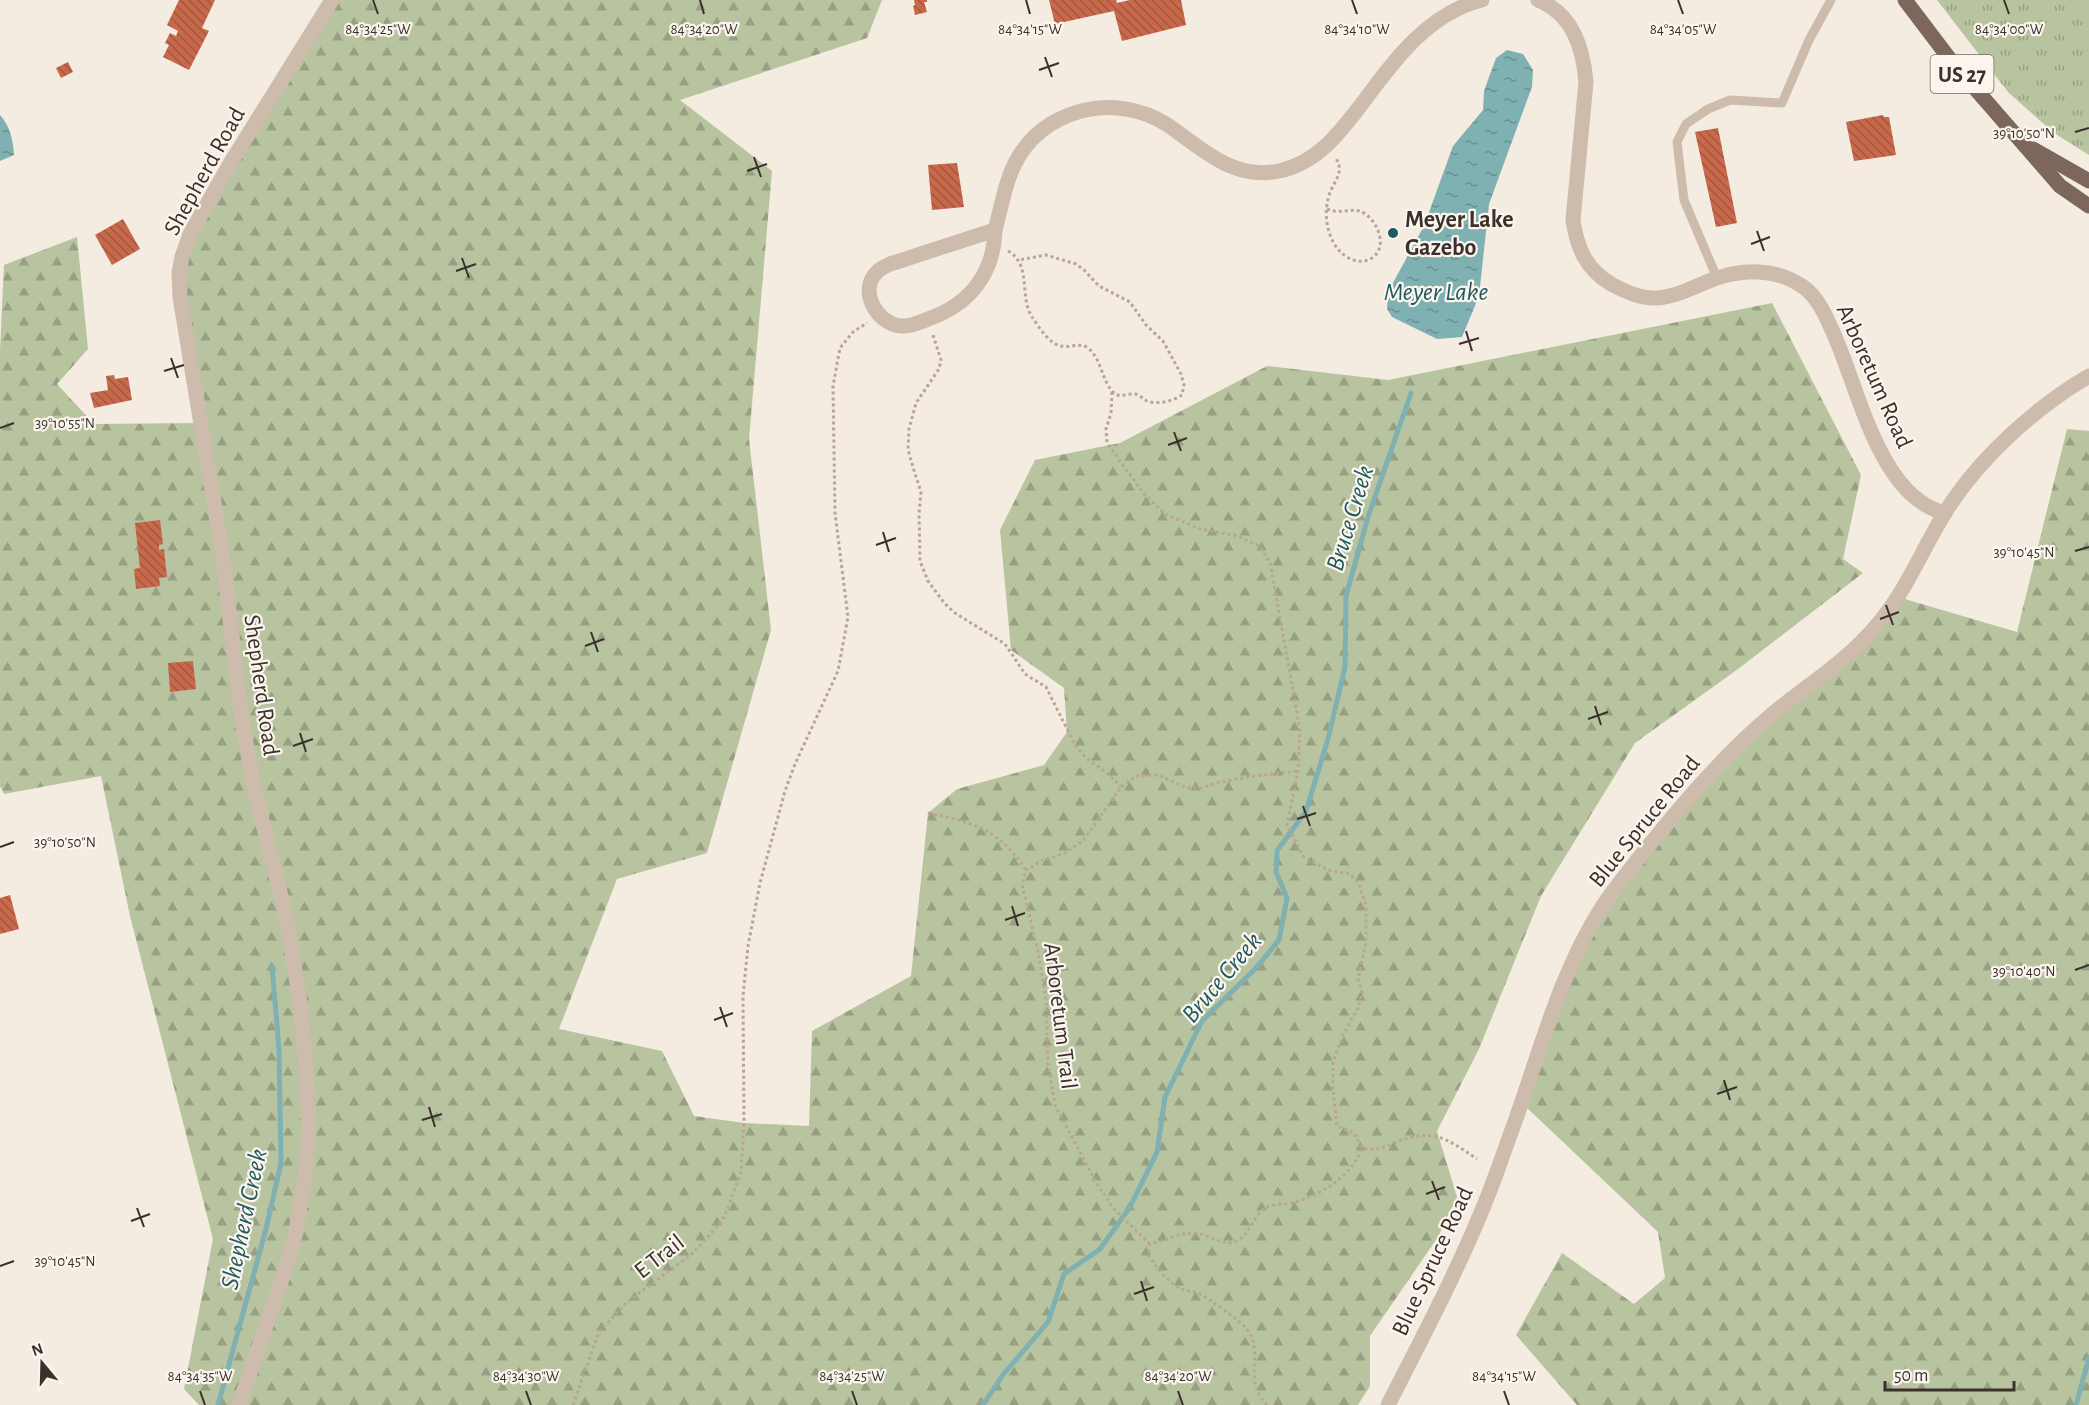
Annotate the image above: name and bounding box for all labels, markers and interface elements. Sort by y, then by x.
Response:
text: 84°34'25"W [345,22,411,37]
text: 84°34'20"W [670,22,738,37]
text: 84°34'15"W [998,22,1063,37]
text: 84°34'10"W [1324,22,1390,37]
text: 84°34'05"W [1650,22,1717,37]
text: 84°34'00"W [1975,22,2044,37]
road number: US 27 [1930,55,1994,93]
street label: Shepherd Road [160,103,250,240]
text: 39°10'50"N [1993,126,2055,141]
place label: Meyer Lake Gazebo [1405,208,1514,260]
marker: Meyer Lake Gazebo [1386,226,1400,240]
water label: Meyer Lake [1384,279,1488,305]
street label: Arboretum Road [1832,301,1916,452]
text: 39°10'55"N [35,416,95,431]
water label: Bruce Creek [1322,463,1378,574]
text: 39°10'45"N [1993,545,2055,560]
street label: Shepherd Road [239,613,283,757]
street label: Blue Spruce Road [1585,751,1705,892]
text: 39°10'50"N [34,835,96,850]
water label: Bruce Creek [1177,928,1267,1028]
street label: Arboretum Trail [1039,941,1081,1091]
text: 39°10'40"N [1993,964,2055,979]
water label: Shepherd Creek [216,1147,272,1292]
street label: Blue Spruce Road [1388,1183,1478,1340]
street label: E Trail [630,1230,689,1284]
text: 39°10'45"N [34,1254,96,1269]
north arrow [12,1333,72,1393]
text: N [30,1340,45,1359]
scale bar [1885,1354,2014,1392]
text: 50 m [1894,1367,1928,1385]
text: 84°34'35"W [168,1369,233,1384]
text: 84°34'30"W [493,1369,560,1384]
text: 84°34'25"W [819,1369,885,1384]
text: 84°34'20"W [1144,1369,1212,1384]
text: 84°34'15"W [1472,1369,1537,1384]

